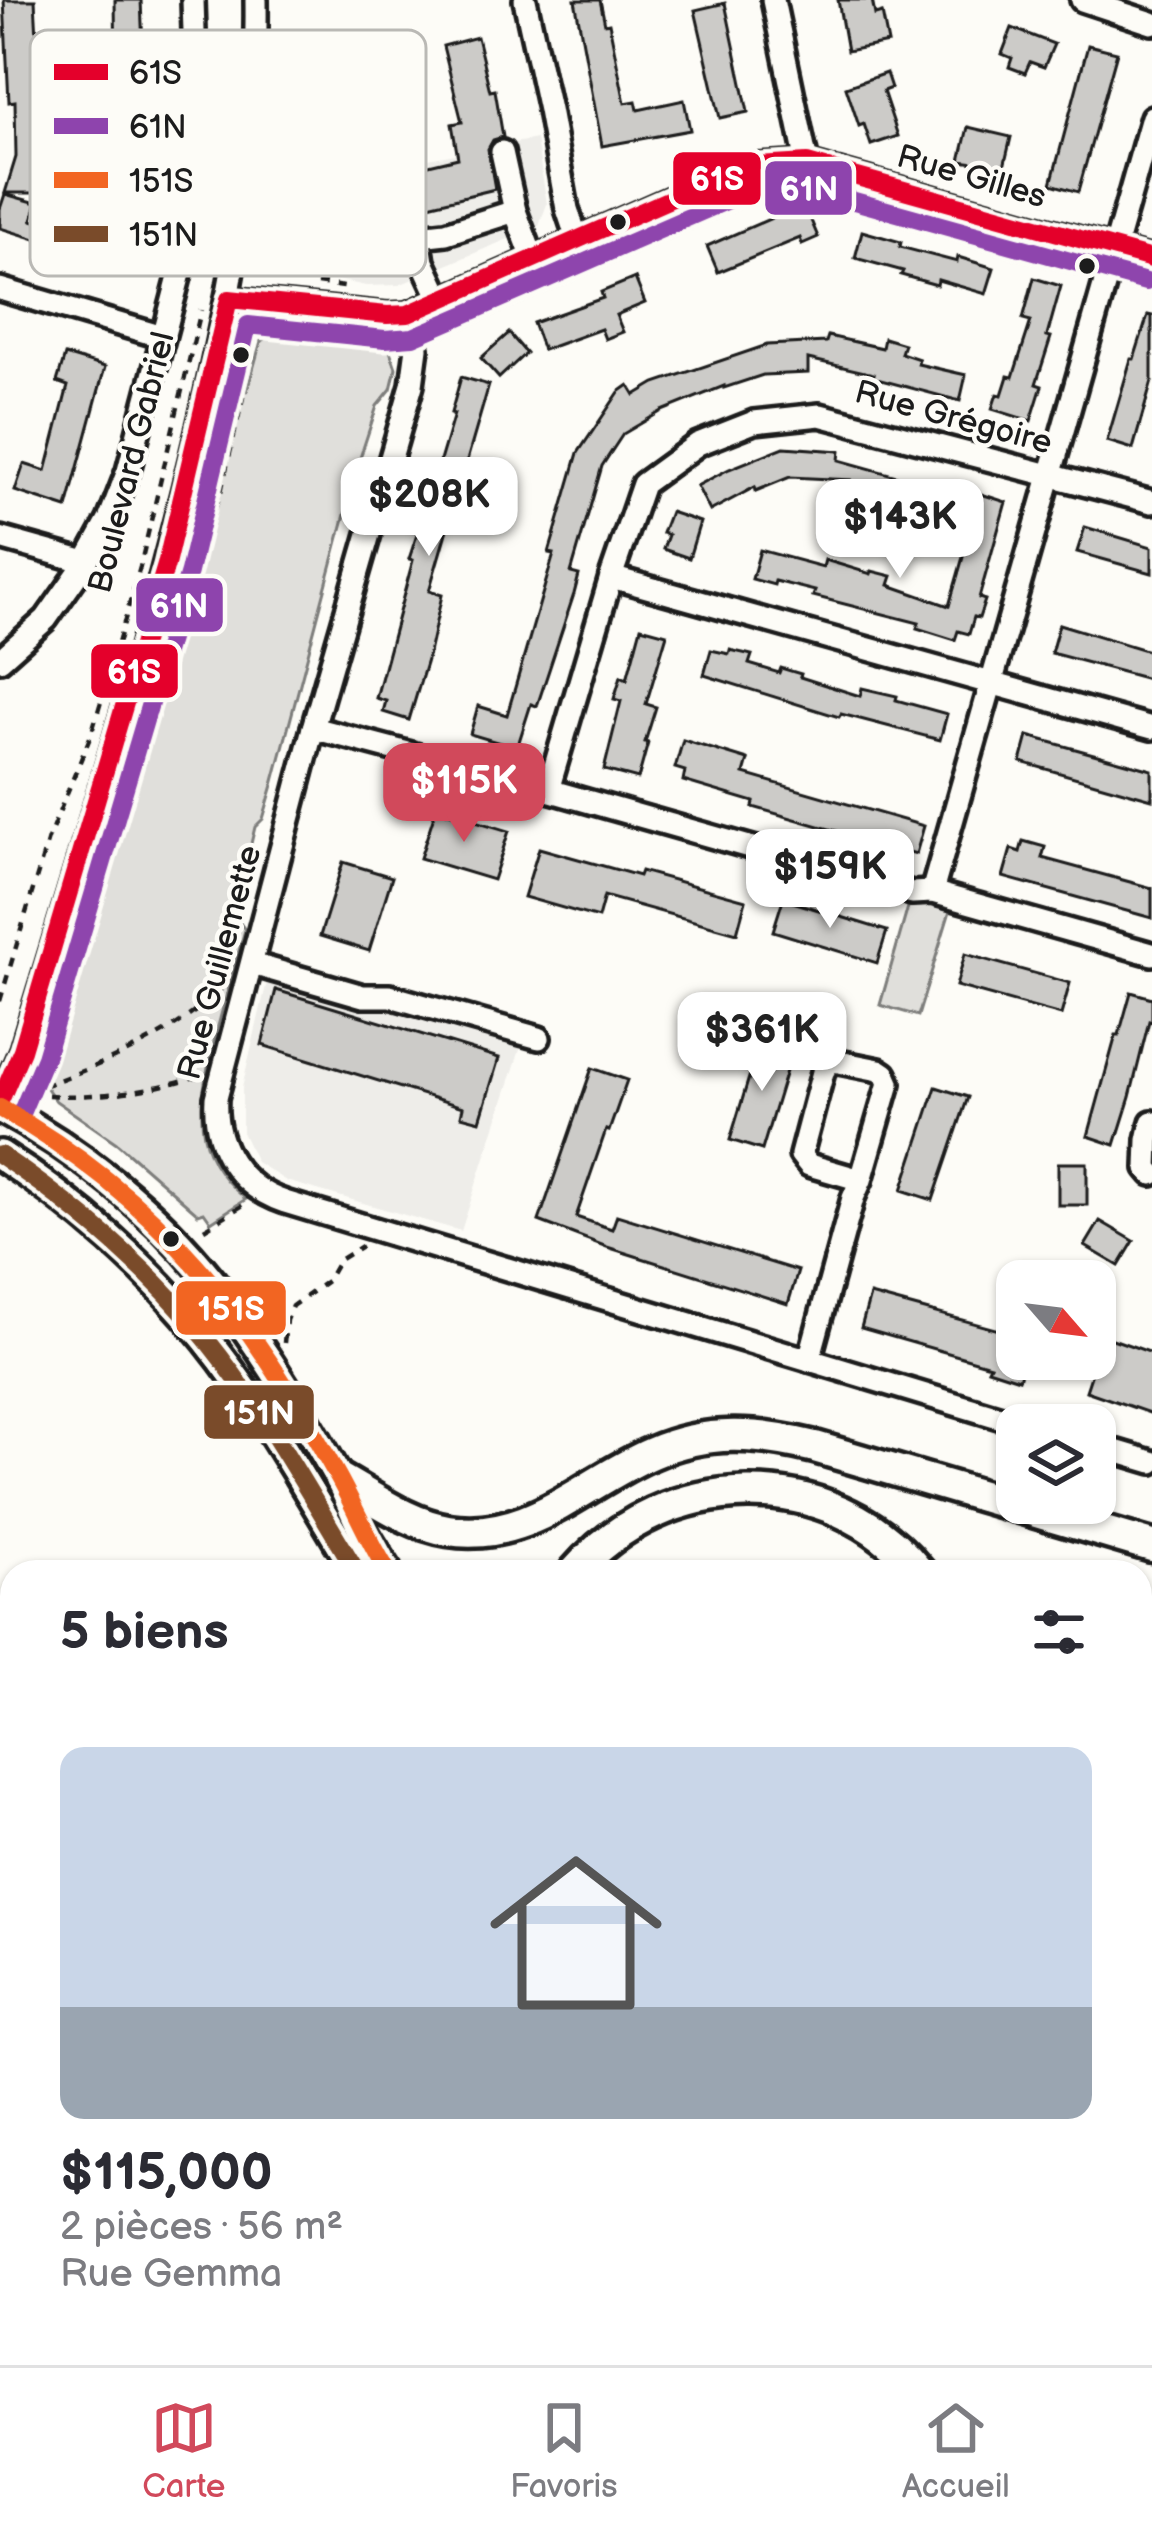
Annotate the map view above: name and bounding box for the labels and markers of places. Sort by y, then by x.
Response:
unlabelled marker [607,211,629,233]
unlabelled marker [1076,255,1098,277]
unlabelled marker [230,344,252,366]
pin: $208K [345,457,513,559]
pin: $143K [816,479,984,581]
pin: $115K [380,743,548,845]
pin: $159K [746,829,914,931]
pin: $361K [678,992,846,1094]
unlabelled marker [160,1228,182,1250]

